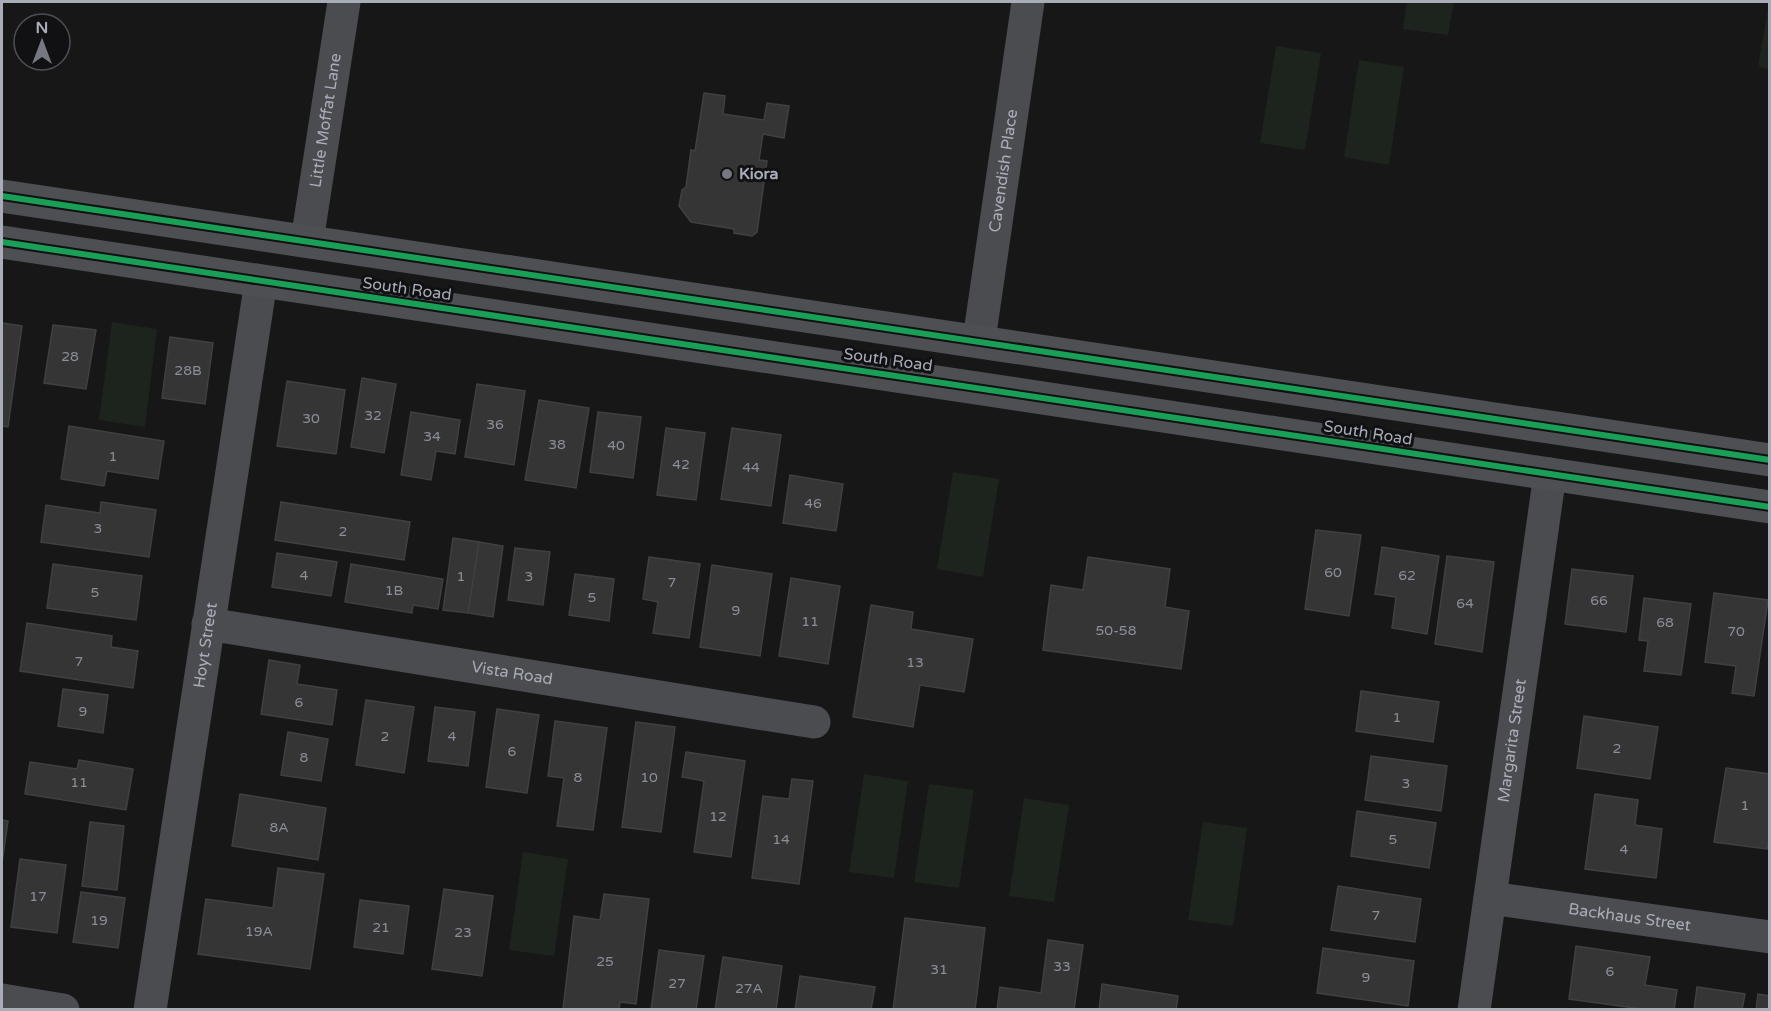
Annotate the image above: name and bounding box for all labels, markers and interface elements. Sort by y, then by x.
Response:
north arrow [12,12,72,72]
text: N [36,18,48,38]
street label: Little Moffat Lane [305,52,346,189]
street label: Cavendish Place [985,108,1022,234]
place label: Kiora [739,164,779,184]
marker: Kiora [720,167,734,181]
street label: South Road [361,273,453,305]
street label: South Road [842,344,934,376]
house number: 28 [61,348,79,365]
house number: 28B [174,362,202,379]
house number: 32 [364,407,382,424]
house number: 30 [302,410,320,427]
house number: 36 [486,416,504,433]
street label: South Road [1322,416,1414,450]
house number: 34 [423,428,441,445]
house number: 38 [548,436,566,453]
house number: 40 [607,437,625,454]
house number: 1 [109,448,117,465]
house number: 42 [672,456,690,473]
house number: 44 [742,459,760,476]
house number: 46 [804,495,822,512]
house number: 3 [94,520,102,537]
house number: 2 [339,523,347,540]
house number: 60 [1324,564,1342,581]
house number: 4 [300,567,309,584]
house number: 62 [1398,567,1416,584]
house number: 1 [457,568,465,585]
house number: 3 [525,568,533,585]
house number: 7 [668,574,676,591]
house number: 1B [385,582,403,599]
house number: 5 [91,584,99,601]
house number: 5 [588,589,596,606]
house number: 66 [1590,592,1608,609]
house number: 64 [1456,595,1474,612]
street label: Hoyt Street [189,601,222,689]
house number: 9 [732,602,740,619]
house number: 11 [801,613,819,630]
house number: 68 [1656,614,1674,631]
house number: 50-58 [1096,622,1137,639]
house number: 70 [1727,623,1745,640]
house number: 7 [75,653,83,670]
house number: 13 [906,654,924,671]
street label: Vista Road [470,657,554,690]
street label: Margarita Street [1494,678,1531,804]
house number: 6 [295,694,304,711]
house number: 9 [79,703,87,720]
house number: 1 [1393,709,1401,726]
house number: 2 [381,728,389,745]
house number: 4 [448,728,457,745]
house number: 2 [1613,740,1621,757]
house number: 6 [508,743,517,760]
house number: 8 [300,749,309,766]
house number: 8 [574,769,583,786]
house number: 10 [640,769,658,786]
house number: 11 [70,774,88,791]
house number: 3 [1402,775,1410,792]
house number: 1 [1741,797,1749,814]
house number: 12 [709,808,727,825]
house number: 8A [269,819,289,836]
house number: 14 [772,831,790,848]
house number: 5 [1389,831,1397,848]
house number: 4 [1620,841,1629,858]
house number: 17 [29,888,47,905]
street label: Backhaus Street [1567,899,1692,936]
house number: 7 [1372,907,1380,924]
house number: 19 [90,912,108,929]
house number: 21 [372,919,390,936]
house number: 19A [245,923,273,940]
house number: 23 [454,924,472,941]
house number: 25 [596,953,614,970]
house number: 33 [1053,958,1071,975]
house number: 31 [930,961,948,978]
house number: 6 [1606,963,1615,980]
house number: 9 [1362,969,1370,986]
house number: 27 [668,975,686,992]
house number: 27A [735,980,763,997]

